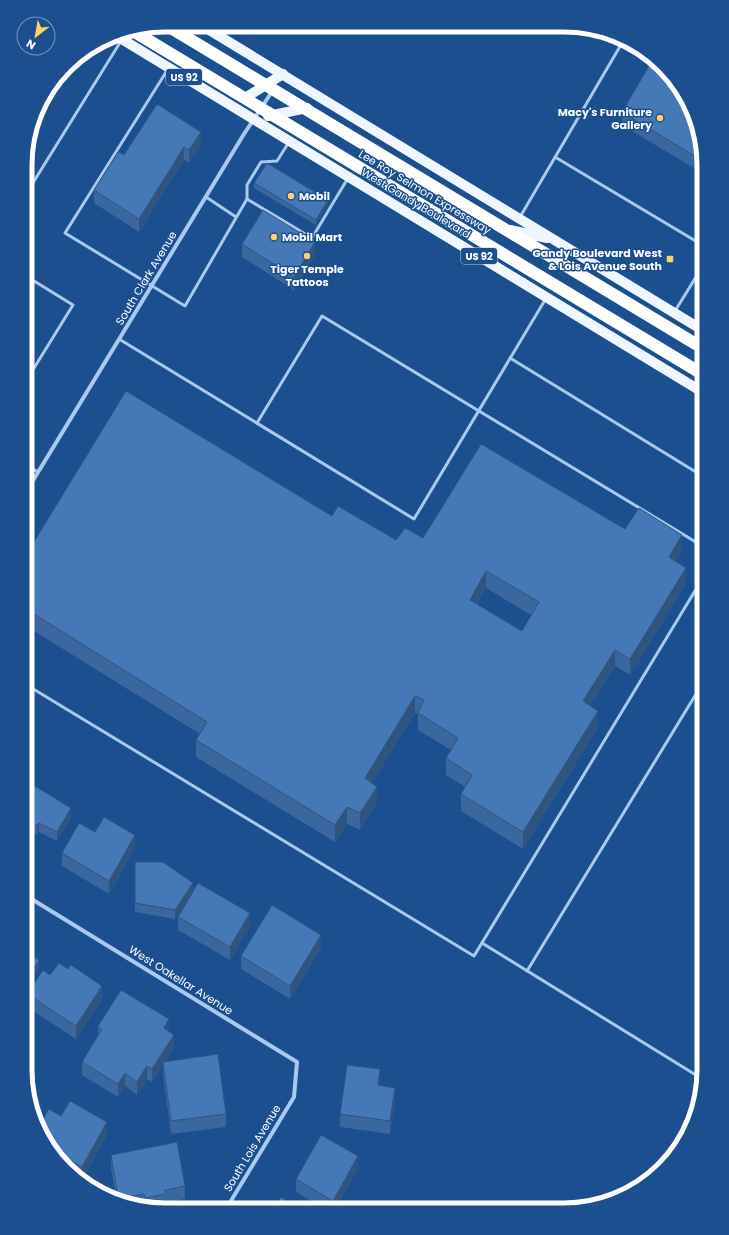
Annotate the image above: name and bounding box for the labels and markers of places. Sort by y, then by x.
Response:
place label: Macy's Furniture Gallery [558,104,652,133]
marker: Macy's Furniture Gallery [655,113,665,123]
place label: Mobil [299,188,330,204]
marker: Mobil [286,191,296,201]
place label: Mobil Mart [282,229,343,245]
marker: Mobil Mart [269,232,279,242]
place label: Gandy Boulevard West & Lois Avenue South [532,245,663,274]
marker: Tiger Temple Tattoos [302,251,312,261]
marker: Gandy Boulevard West & Lois Avenue South [665,254,675,264]
place label: Tiger Temple Tattoos [270,261,344,290]

